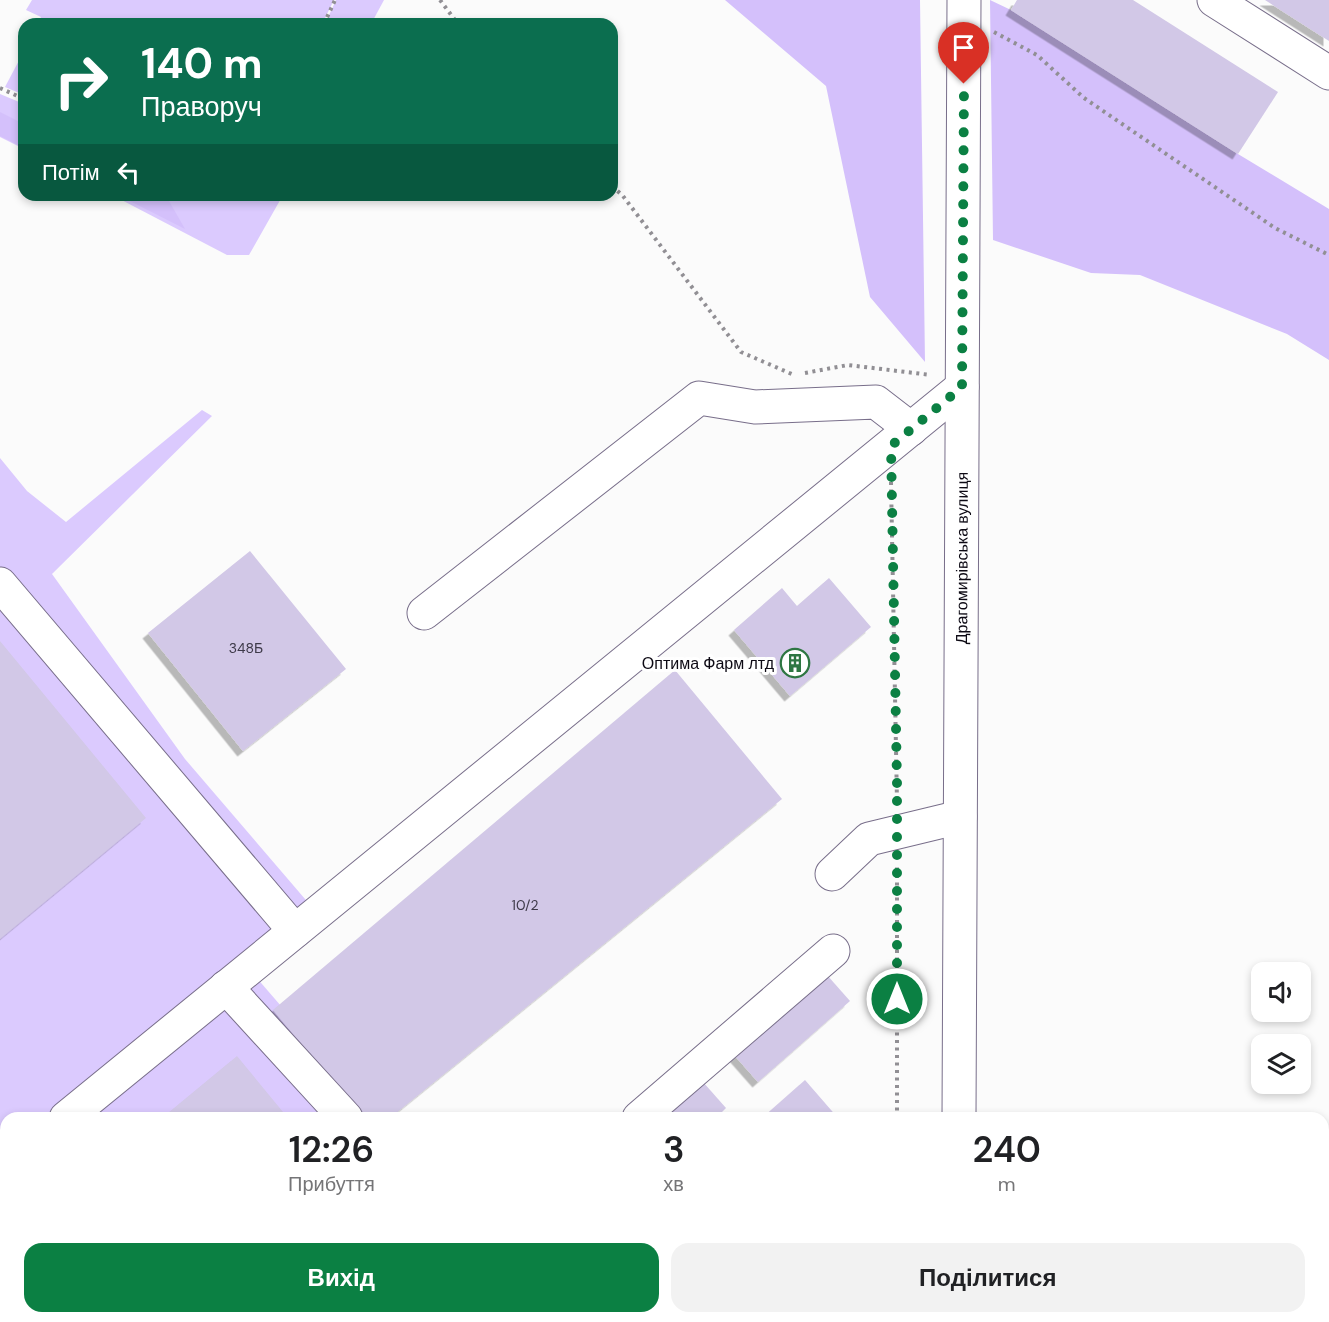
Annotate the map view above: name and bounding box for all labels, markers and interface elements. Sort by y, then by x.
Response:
pin [938,22,989,84]
icon: arrive [947,31,980,64]
text: 140 m [141,36,263,91]
icon: right [42,42,120,120]
text: Праворуч [141,89,262,124]
icon: left [112,156,145,189]
text: Потім [42,158,100,187]
street label: Драгомирівська вулиця [951,472,973,644]
house number: 348Б [229,639,263,657]
building icon: Оптима Фарм лтд [779,647,811,679]
place label: Оптима Фарм лтд [642,653,775,674]
house number: 10/2 [512,896,538,914]
map controls [1251,962,1311,1094]
button: sound [1251,962,1311,1022]
position arrow [865,967,929,1031]
button: layers [1251,1034,1311,1094]
text: 12:26 [289,1126,374,1173]
text: 3 [663,1126,684,1173]
text: 240 [972,1126,1041,1173]
text: Прибуття [288,1171,375,1197]
text: хв [663,1171,684,1197]
text: m [998,1171,1016,1197]
button: Вихід [24,1243,659,1312]
button: Поділитися [671,1243,1305,1312]

